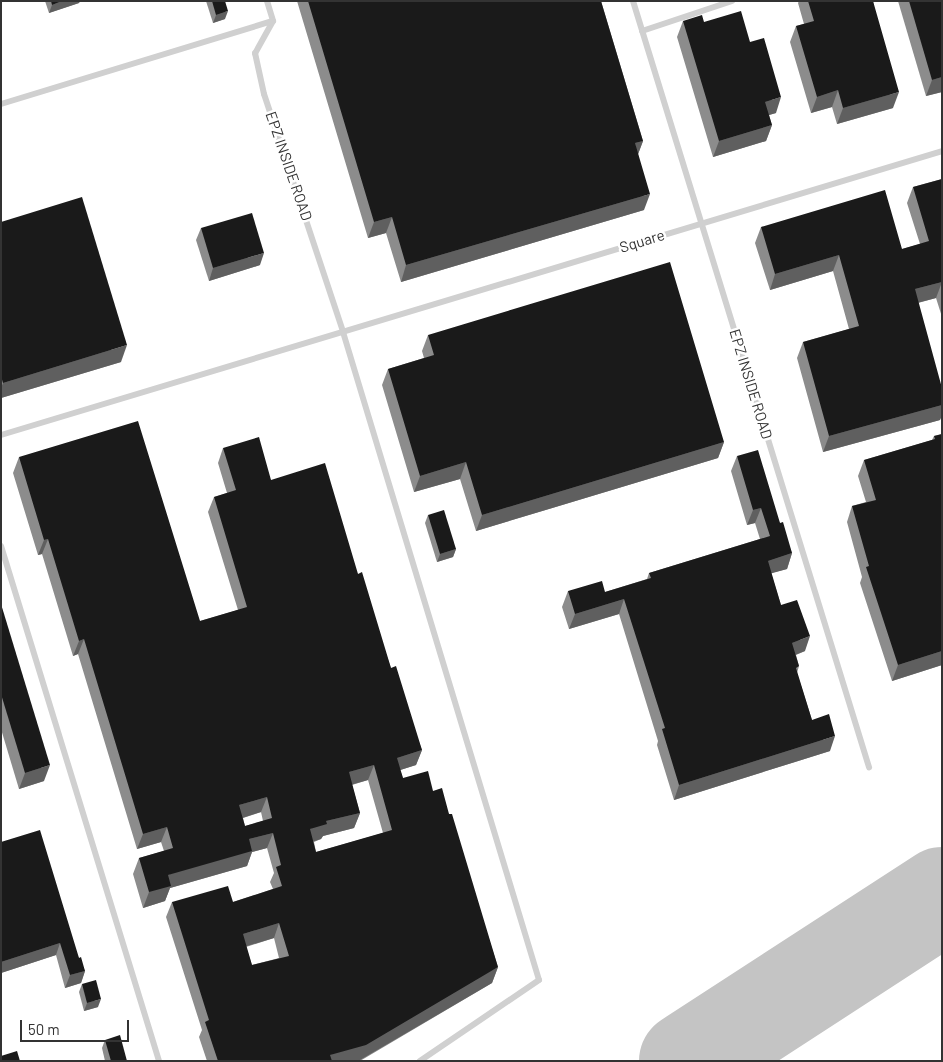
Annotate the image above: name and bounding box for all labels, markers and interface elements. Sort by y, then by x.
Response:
street label: EPZ INSIDE ROAD [262,109,316,223]
street label: Square [617,226,667,256]
street label: EPZ INSIDE ROAD [726,327,776,441]
scale bar [22,1010,131,1042]
text: 50 m [28,1020,60,1038]

